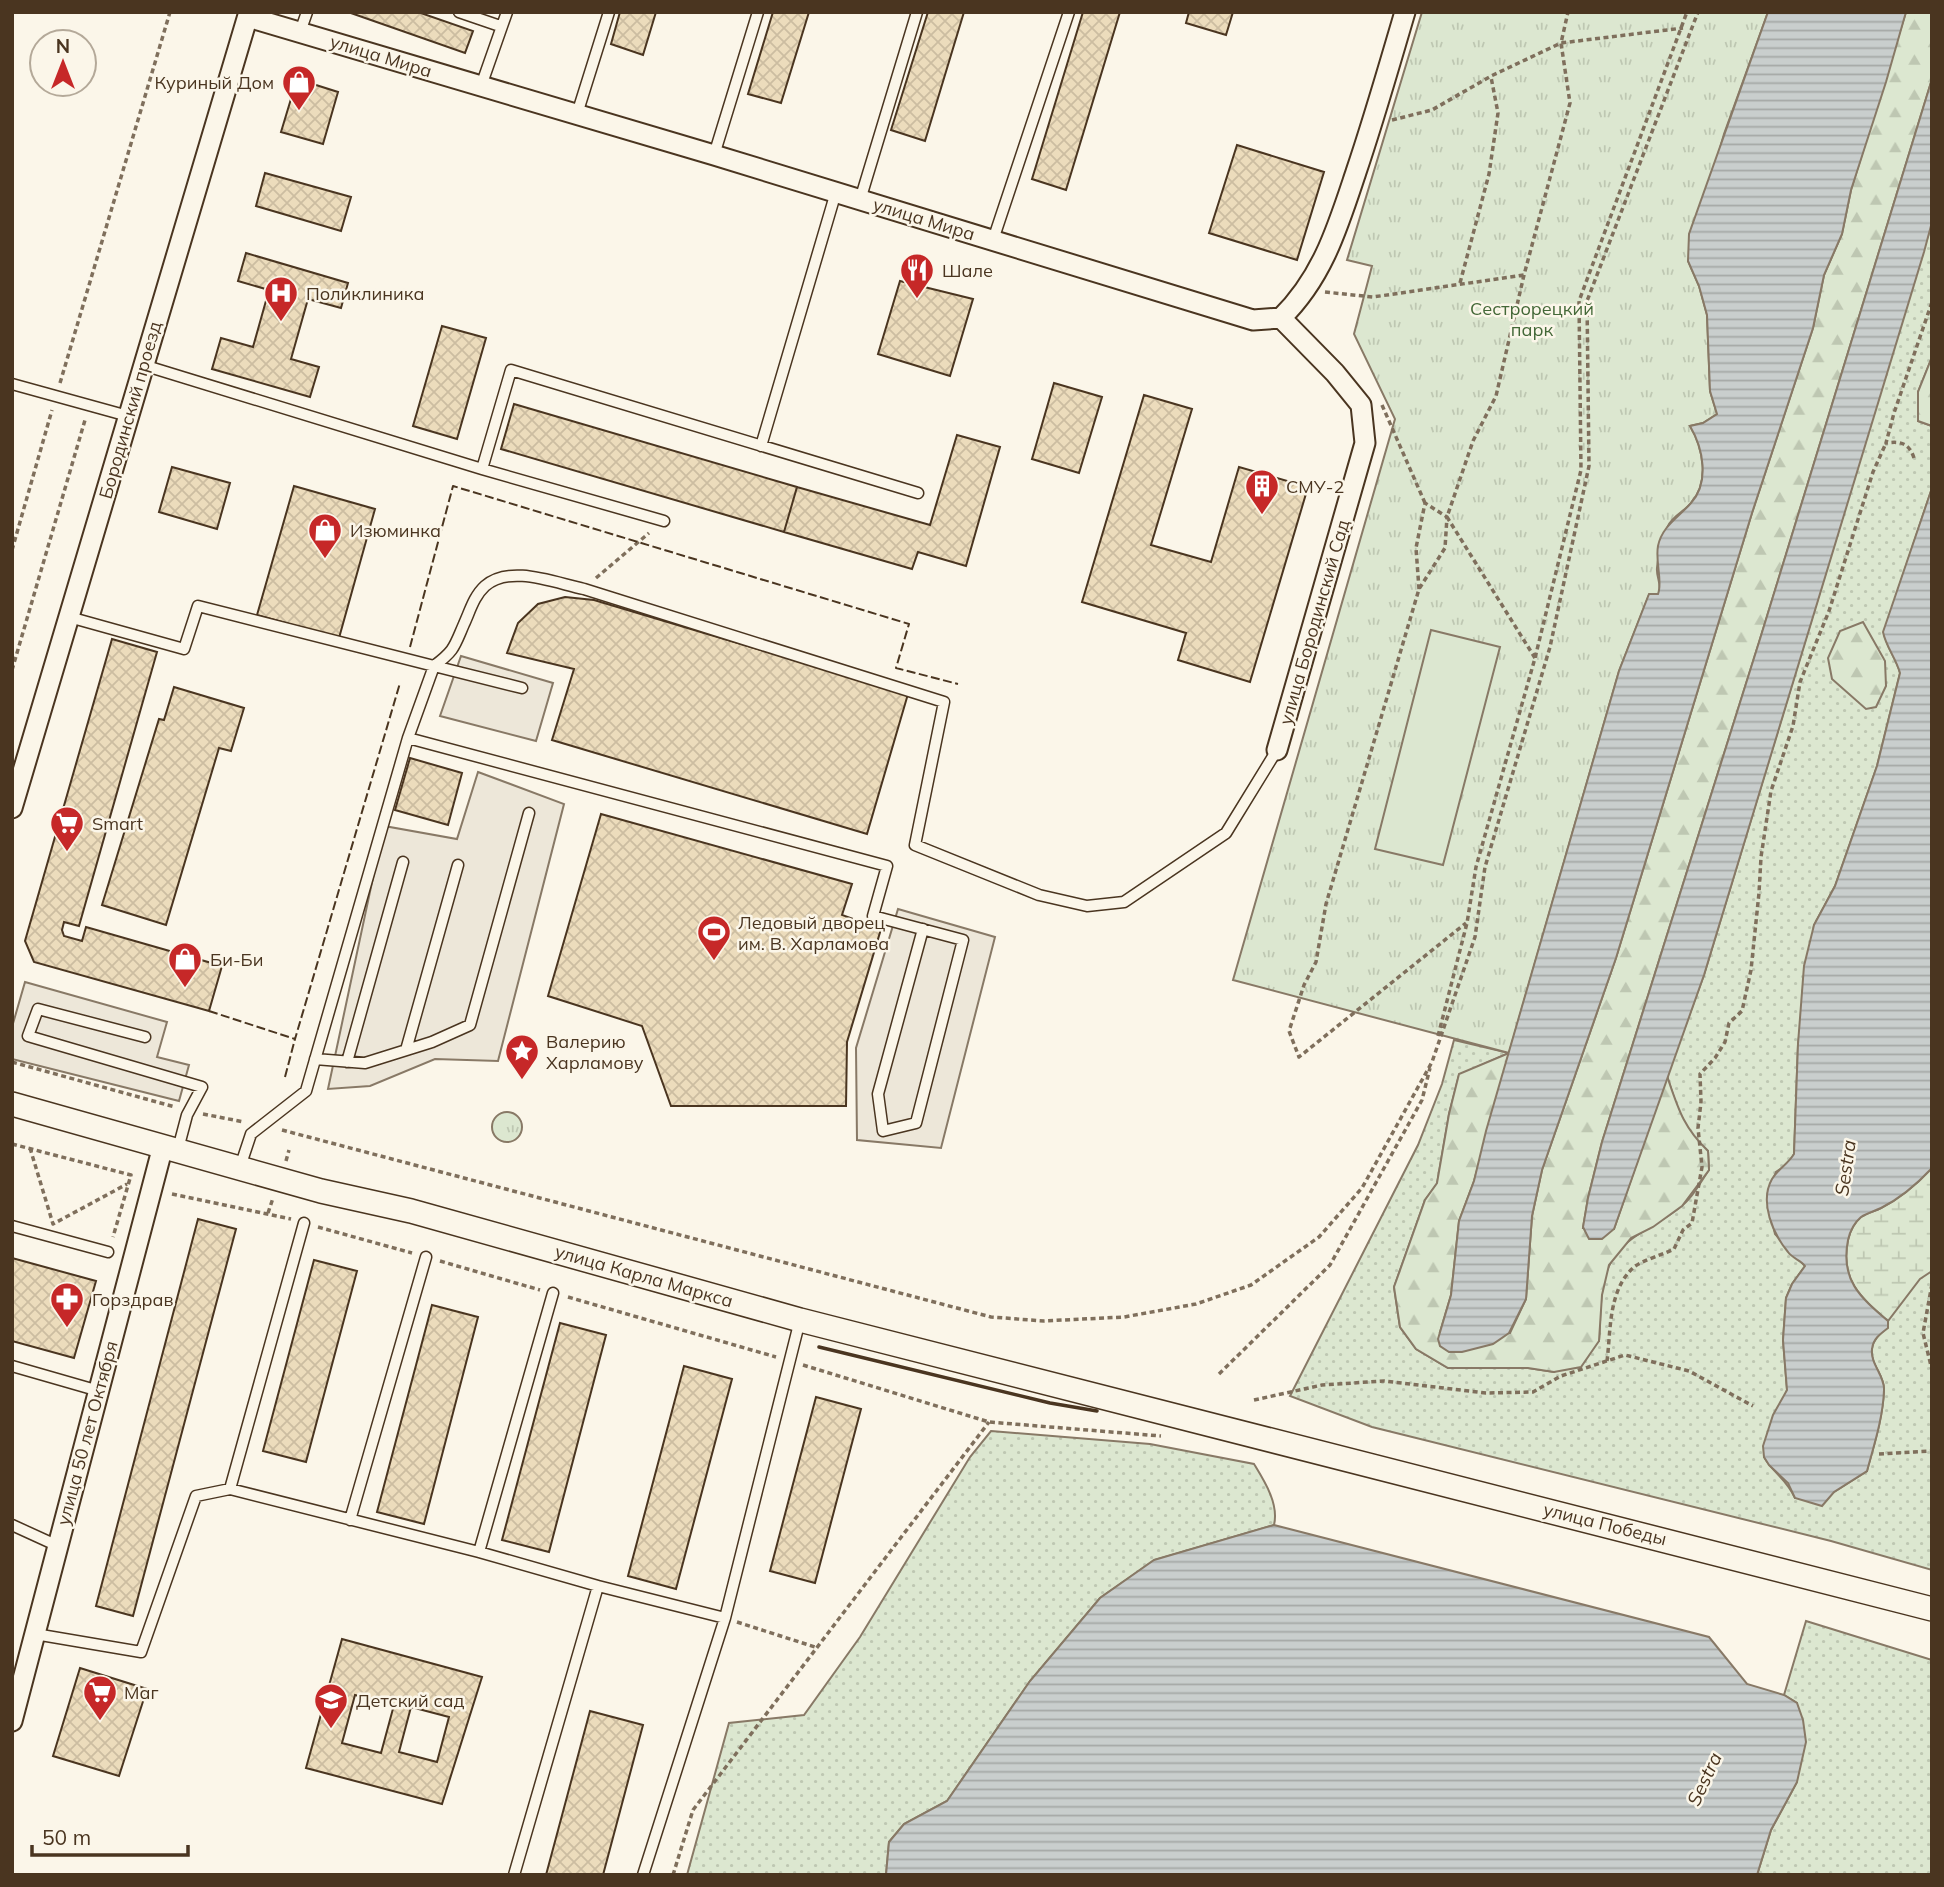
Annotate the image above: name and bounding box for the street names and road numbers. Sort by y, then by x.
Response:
street label: улица Мира [327,30,435,82]
street label: улица Мира [870,193,978,245]
street label: Бородинский проезд [94,318,166,502]
street label: улица Бородинский Сад [1274,517,1354,727]
street label: улица Карла Маркса [552,1240,736,1312]
street label: улица 50 лет Октября [51,1338,123,1528]
street label: улица Победы [1541,1498,1669,1550]

